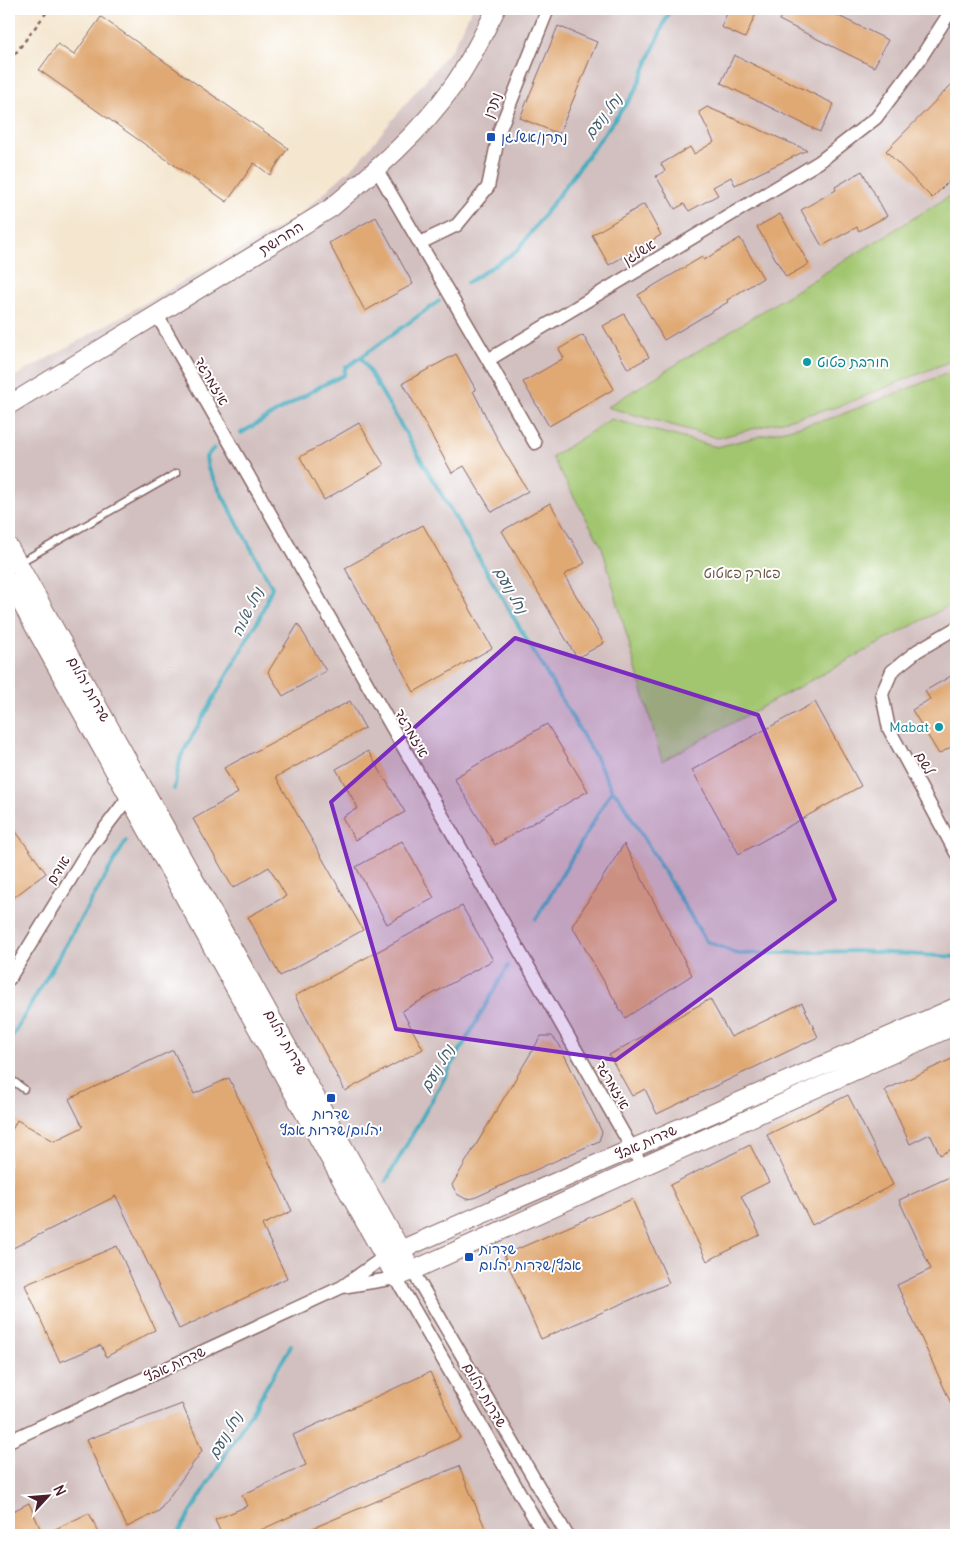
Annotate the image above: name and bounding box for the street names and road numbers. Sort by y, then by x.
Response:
street label: נתרן [479,90,505,120]
street label: החרושת [255,217,307,259]
street label: אשלגן [619,235,659,269]
street label: איזמרגד [191,354,233,408]
street label: שדרות יהלום [64,653,115,725]
street label: איזמרגד [391,706,433,760]
street label: לשם [912,748,939,778]
street label: אודם [42,852,74,888]
street label: שדרות יהלום [261,1006,312,1078]
street label: איזמרגד [592,1058,634,1112]
street label: שדרות אבץ [612,1120,680,1164]
street label: שדרות אבץ [141,1342,209,1386]
street label: שדרות יהלום [459,1359,511,1431]

